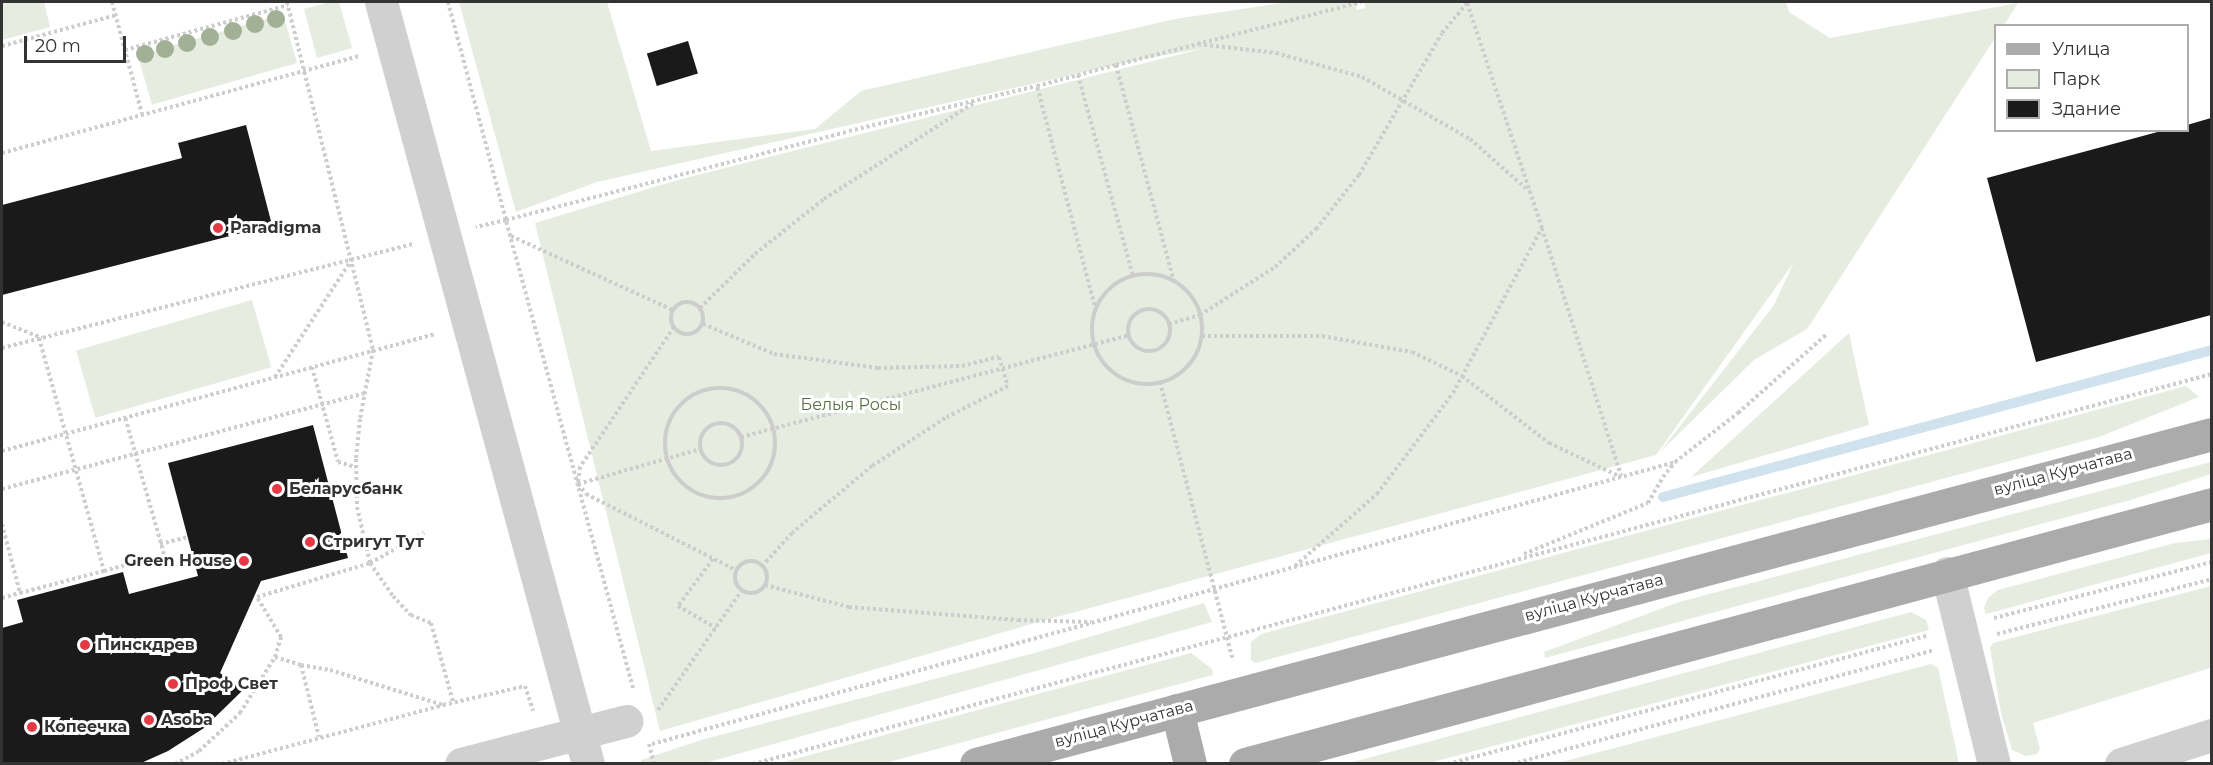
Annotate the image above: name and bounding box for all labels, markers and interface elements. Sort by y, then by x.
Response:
scale bar [27,24,129,62]
legend [1994,24,2189,132]
text: 20 m [35,35,81,57]
text: Улица [2052,38,2110,60]
text: Парк [2052,68,2100,90]
text: Здание [2052,98,2121,120]
place label: Paradigma [230,218,321,238]
marker: Paradigma [211,221,225,235]
park label: Белыя Росы [801,395,901,415]
street label: вуліца Курчатава [1992,444,2134,500]
place label: Беларусбанк [289,479,403,499]
marker: Беларусбанк [270,482,284,496]
place label: Стригут Тут [322,532,424,552]
marker: Стригут Тут [303,535,317,549]
place label: Green House [124,551,232,571]
marker: Green House [237,554,251,568]
street label: вуліца Курчатава [1523,570,1665,626]
place label: Пинскдрев [97,635,195,655]
marker: Пинскдрев [78,638,92,652]
place label: Проф Свет [185,674,278,694]
marker: Проф Свет [166,677,180,691]
street label: вуліца Курчатава [1053,696,1195,752]
place label: Asoba [161,710,213,730]
marker: Asoba [142,713,156,727]
place label: Копеечка [44,717,127,737]
marker: Копеечка [25,720,39,734]

